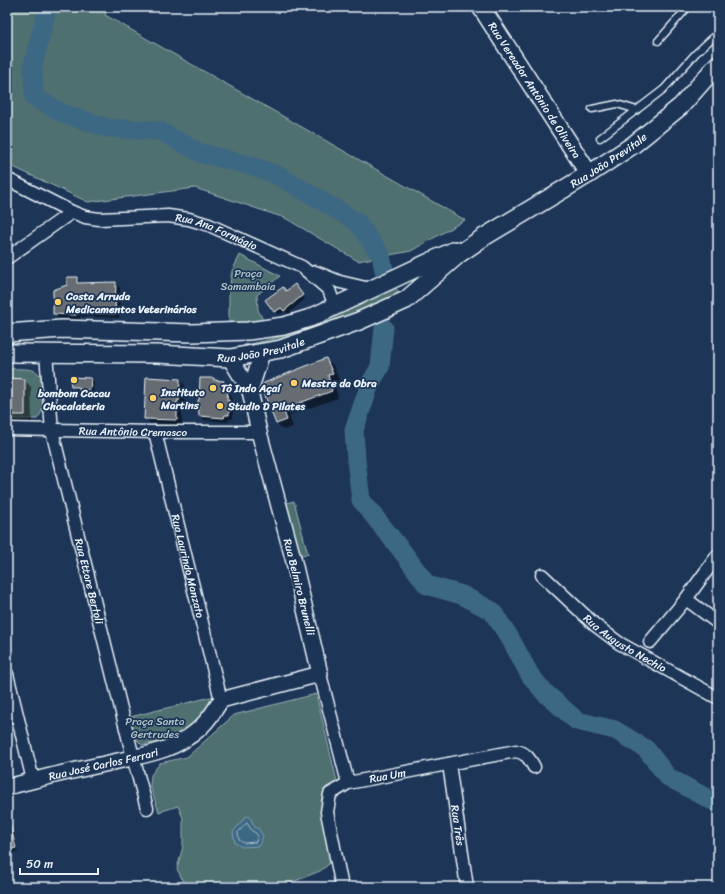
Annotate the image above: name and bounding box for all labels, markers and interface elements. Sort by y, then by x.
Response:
street label: Rua Vereador Antônio de Oliveira [483,18,586,163]
street label: Rua João Previtale [566,128,651,193]
street label: Rua Ana Formágio [174,208,261,255]
park label: Praça Samambaia [221,264,276,296]
place label: Costa Arruda Medicamentos Veterinários [65,287,198,319]
marker: Costa Arruda Medicamentos Veterinários [53,297,63,307]
street label: Rua João Previtale [217,332,308,367]
place label: Mestre da Obra [301,374,377,393]
marker: bombom Cacau Chocalateria [69,375,79,385]
marker: Mestre da Obra [289,378,299,388]
place label: Tô Indo Açaí [221,379,282,398]
place label: Instituto Martins [160,383,205,415]
marker: Tô Indo Açaí [208,383,218,393]
place label: bombom Cacau Chocalateria [37,384,111,416]
marker: Instituto Martins [148,393,158,403]
place label: Studio D Pilates [227,397,305,416]
marker: Studio D Pilates [215,401,225,411]
street label: Rua Antônio Cremasco [79,421,188,442]
street label: Rua Laurindo Manzato [166,512,210,620]
street label: Rua Ettore Bertoli [70,536,109,627]
street label: Rua Belmiro Brunelli [278,537,320,638]
street label: Rua Augusto Nechio [579,609,671,677]
park label: Praça Santa Gertrudes [125,712,185,744]
street label: Rua José Carlos Ferrari [47,742,162,786]
street label: Rua Um [368,763,408,788]
street label: Rua Três [446,804,470,848]
scale bar [20,850,98,876]
text: 50 m [26,853,53,875]

